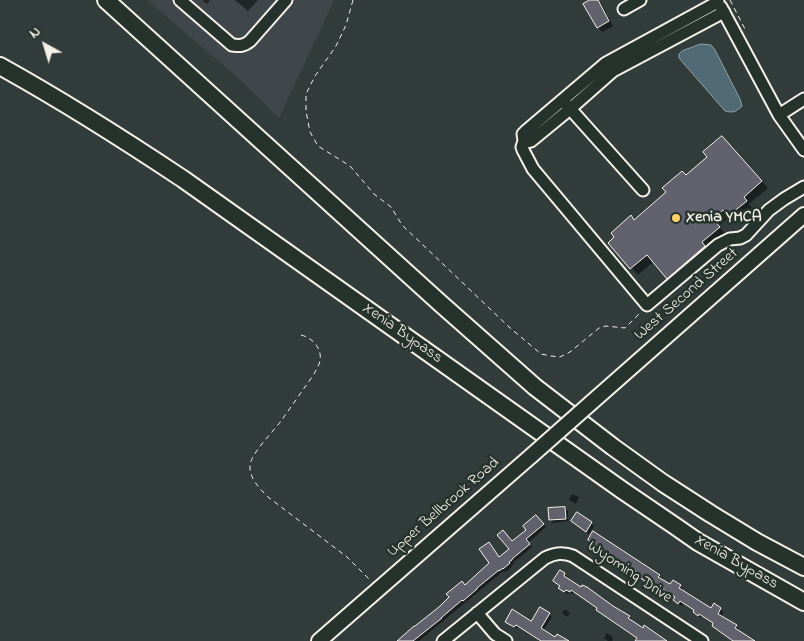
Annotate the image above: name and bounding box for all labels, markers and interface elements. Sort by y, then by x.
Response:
north arrow [20,20,70,70]
text: N [25,22,46,44]
place label: Xenia YMCA [686,208,761,228]
marker: Xenia YMCA [670,212,682,224]
street label: West Second Street [631,245,743,345]
street label: Xenia Bypass [358,299,446,369]
street label: Upper Bellbrook Road [384,454,504,562]
street label: Xenia Bypass [691,531,781,595]
street label: Wyoming Drive [583,538,675,608]

